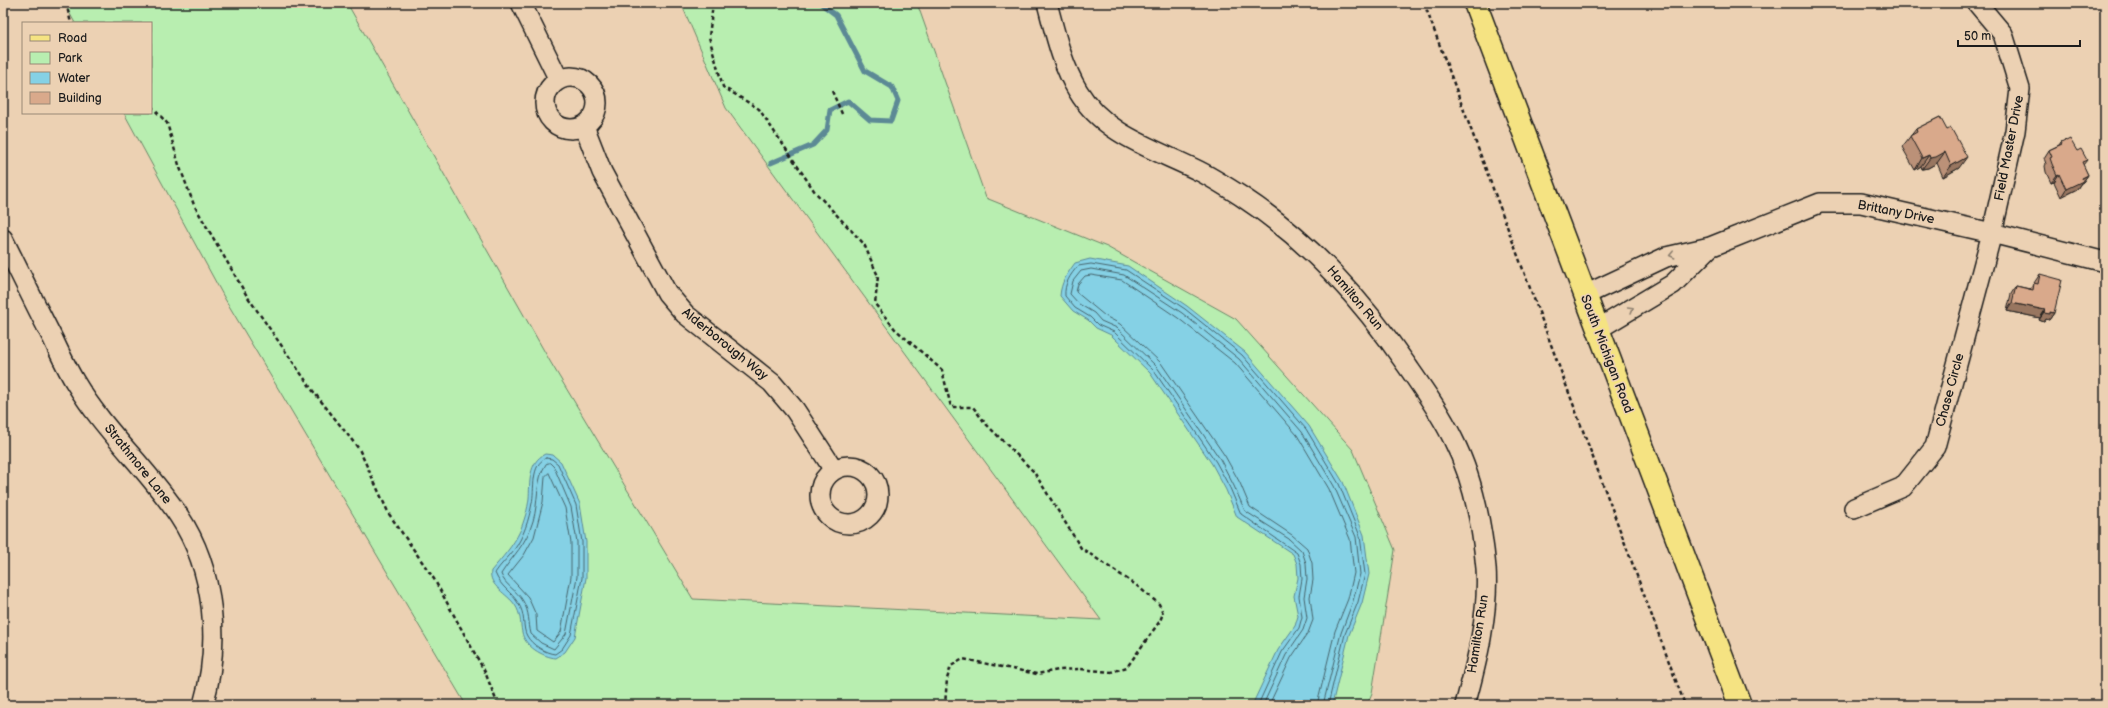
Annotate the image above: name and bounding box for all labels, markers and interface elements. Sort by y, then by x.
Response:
legend [22,22,152,114]
scale bar [1958,22,2080,48]
text: 50 m [1964,29,1991,44]
text: Road [58,31,87,46]
text: Park [58,51,82,66]
text: Water [58,71,90,86]
text: Building [58,91,102,106]
street label: Field Master Drive [1991,93,2027,202]
street label: Brittany Drive [1856,197,1936,227]
one-way arrow [1669,251,1675,259]
street label: Hamilton Run [1323,263,1387,333]
street label: South Michigan Road [1577,292,1637,416]
street label: Alderborough Way [679,304,771,384]
one-way arrow [1627,307,1634,314]
street label: Chase Circle [1932,351,1968,429]
street label: Strathmore Lane [101,421,175,507]
street label: Hamilton Run [1464,594,1492,674]

